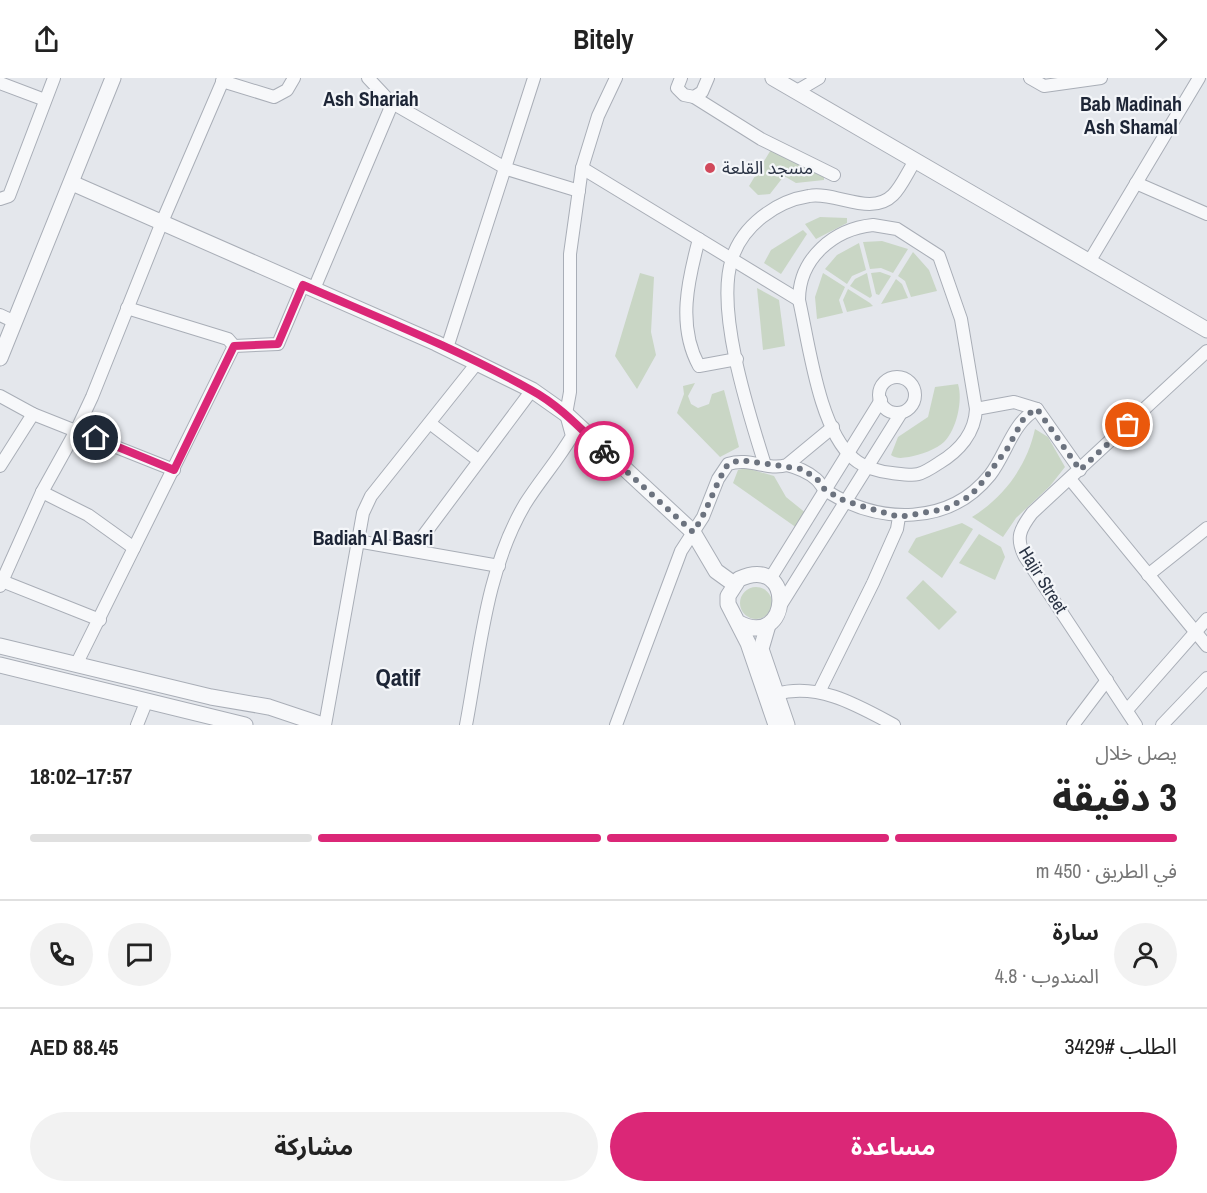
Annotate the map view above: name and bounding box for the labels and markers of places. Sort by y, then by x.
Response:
place label: مسجد القلعة [722,155,813,180]
marker: مسجد القلعة [703,161,717,175]
pin [1102,399,1153,450]
pin [70,412,121,463]

